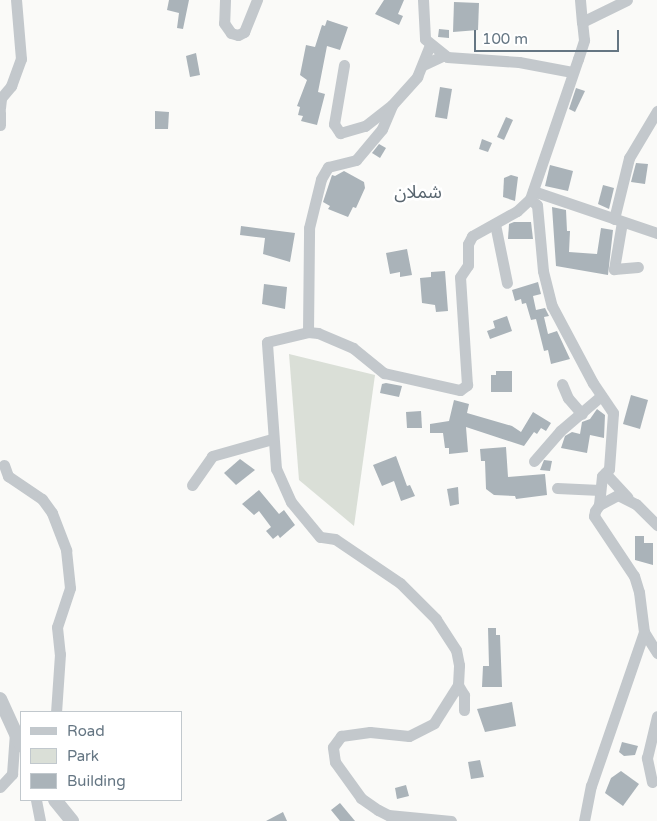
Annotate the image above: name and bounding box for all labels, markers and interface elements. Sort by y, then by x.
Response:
scale bar [477,20,622,52]
text: 100 m [482,30,528,48]
district label: شملان [394,181,442,203]
legend [20,711,182,801]
text: Road [67,722,105,740]
text: Park [67,747,99,765]
text: Building [67,772,126,790]

